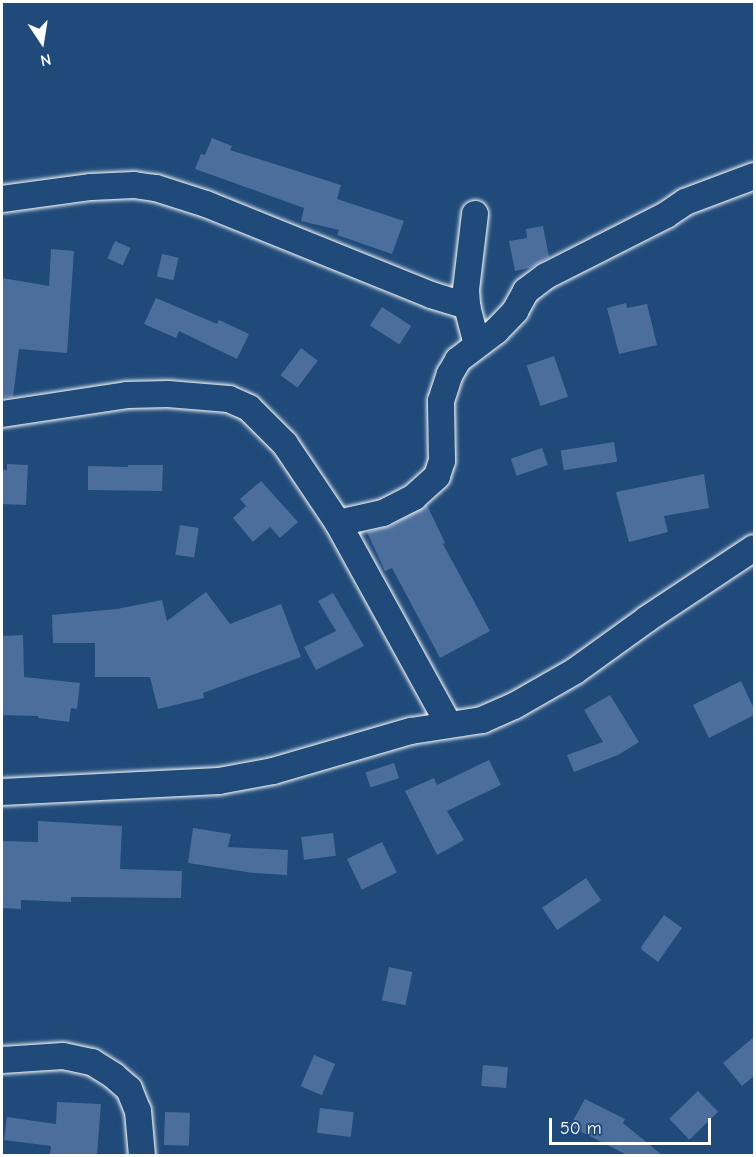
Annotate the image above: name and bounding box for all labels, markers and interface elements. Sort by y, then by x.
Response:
north arrow [12,12,72,72]
text: N [39,50,53,69]
scale bar [552,1106,714,1144]
text: 50 m [560,1118,602,1139]

